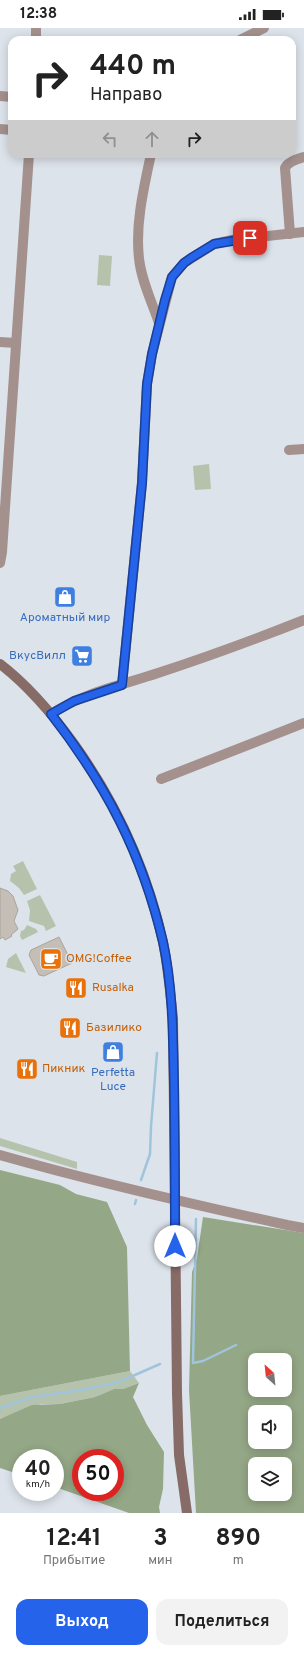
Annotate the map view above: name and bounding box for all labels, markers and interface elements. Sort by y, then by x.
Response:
text: 12:38 [20,5,57,24]
text: 440 m [90,49,176,85]
icon: right [24,52,76,104]
text: Направо [90,84,162,107]
icon: left [99,128,121,150]
icon: ahead [141,128,163,150]
icon: right [183,128,205,150]
pin [233,221,267,255]
icon: arrive [239,227,261,249]
shop icon: Ароматный мир [52,584,78,610]
place label: Ароматный мир [20,610,110,626]
supermarket icon: ВкусВилл [69,643,95,669]
place label: ВкусВилл [9,648,66,664]
cafe icon: OMG!Coffee [38,946,64,972]
place label: OMG!Coffee [66,951,132,967]
restaurant icon: Rusalka [63,975,89,1001]
place label: Rusalka [92,980,134,996]
restaurant icon: Базилико [57,1015,83,1041]
place label: Базилико [86,1020,142,1036]
shop icon: Perfetta Luce [100,1039,126,1065]
restaurant icon: Пикник [14,1056,40,1082]
place label: Пикник [42,1061,86,1077]
place label: Perfetta Luce [91,1065,135,1095]
position arrow [154,1225,196,1267]
north arrow [248,1353,292,1397]
map controls [248,1353,292,1501]
button: sound [248,1405,292,1449]
speed limit sign: 50 [72,1449,124,1501]
text: 40 [25,1457,51,1483]
button: layers [248,1457,292,1501]
text: km/h [26,1478,50,1491]
text: 12:41 [47,1524,102,1554]
text: 3 [153,1524,168,1554]
text: 890 [215,1524,261,1554]
text: Прибытие [43,1553,105,1569]
text: мин [148,1553,172,1569]
text: m [233,1553,244,1569]
button: Выход [16,1599,148,1645]
button: Поделиться [156,1599,288,1645]

